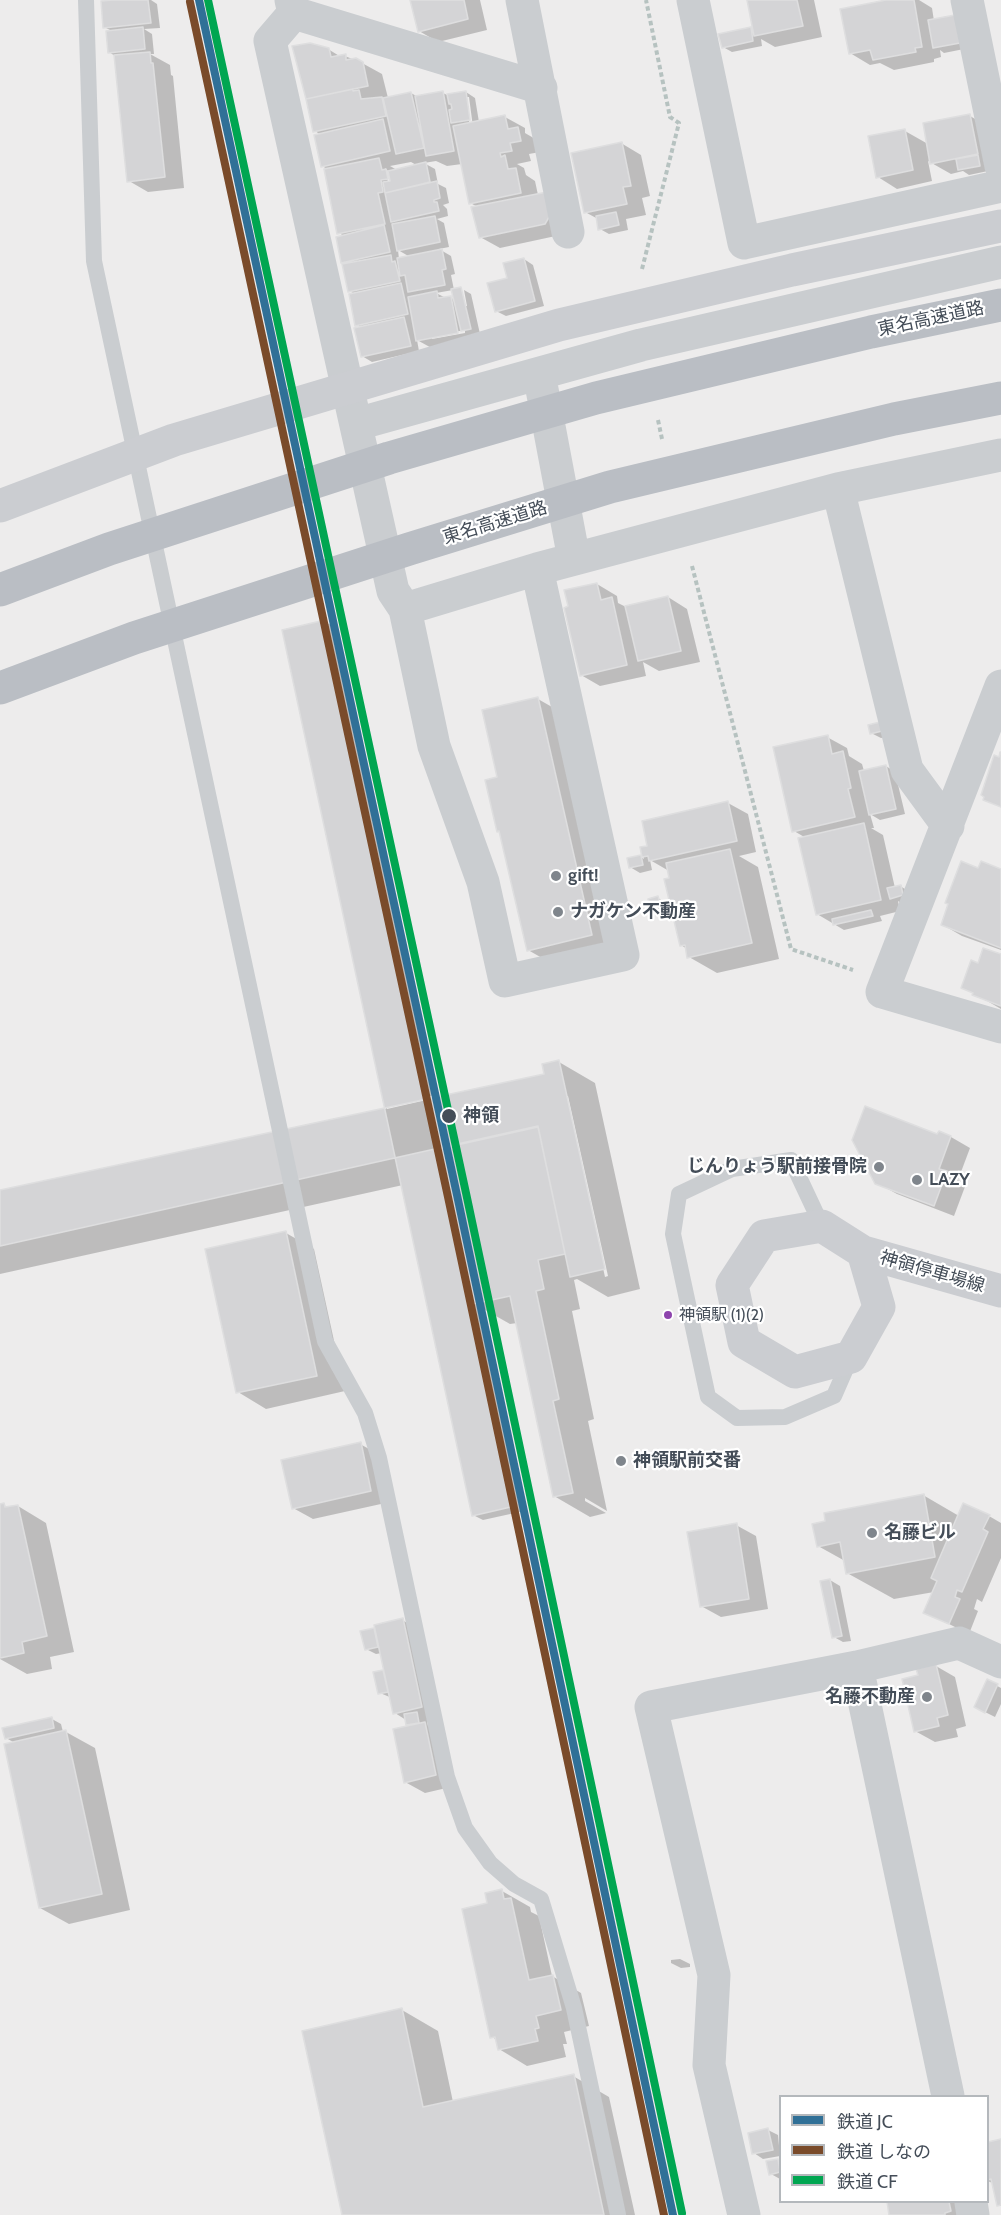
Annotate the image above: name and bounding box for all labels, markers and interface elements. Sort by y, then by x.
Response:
street label: 東名高速道路 [876,297,986,341]
street label: 東名高速道路 [440,497,550,549]
place label: gift! [568,865,599,887]
marker: gift! [549,869,563,883]
place label: ナガケン不動産 [570,901,696,923]
marker: ナガケン不動産 [551,905,565,919]
place label: 神領 [463,1105,499,1127]
marker: 神領 [440,1107,458,1125]
place label: じんりょう駅前接骨院 [687,1156,867,1178]
marker: じんりょう駅前接骨院 [872,1160,886,1174]
place label: LAZY [929,1169,970,1191]
marker: LAZY [910,1173,924,1187]
street label: 神領停車場線 [877,1247,987,1297]
place label: 神領駅 (1)(2) [679,1305,764,1325]
marker: 神領駅 (1)(2) [662,1309,674,1321]
place label: 神領駅前交番 [633,1450,741,1472]
marker: 神領駅前交番 [614,1454,628,1468]
place label: 名藤ビル [884,1522,956,1544]
marker: 名藤ビル [865,1526,879,1540]
place label: 名藤不動産 [825,1686,915,1708]
marker: 名藤不動産 [920,1690,934,1704]
legend [779,2095,989,2203]
text: 鉄道 JC [837,2111,893,2133]
text: 鉄道 しなの [837,2141,931,2163]
text: 鉄道 CF [837,2171,898,2193]

